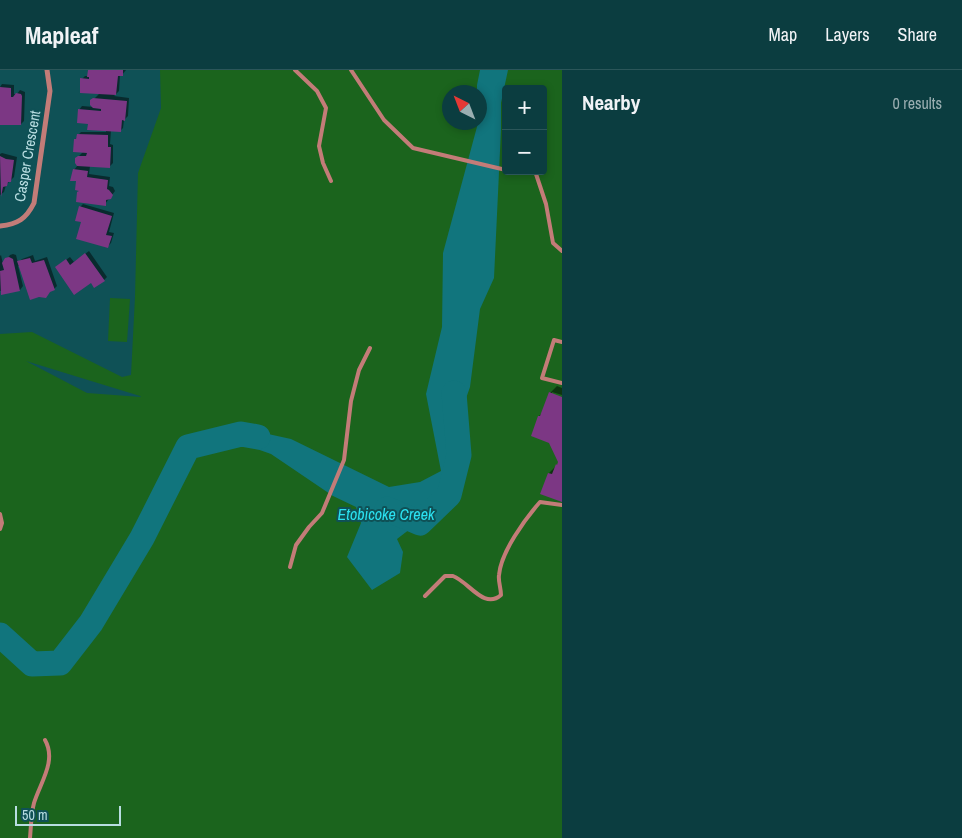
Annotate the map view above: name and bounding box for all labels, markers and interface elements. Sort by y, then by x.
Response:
text: Mapleaf [25,19,98,51]
text: Map [769,22,797,47]
text: Layers [825,22,870,47]
text: Share [898,22,937,47]
north arrow [442,85,487,130]
map controls [502,85,547,175]
button: + [502,85,547,130]
text: Nearby [582,88,640,117]
text: 0 results [892,92,942,114]
street label: Casper Crescent [9,108,45,203]
button: − [502,130,547,175]
water label: Etobicoke Creek [338,503,435,525]
scale bar [15,803,121,826]
text: 50 m [22,806,48,824]

